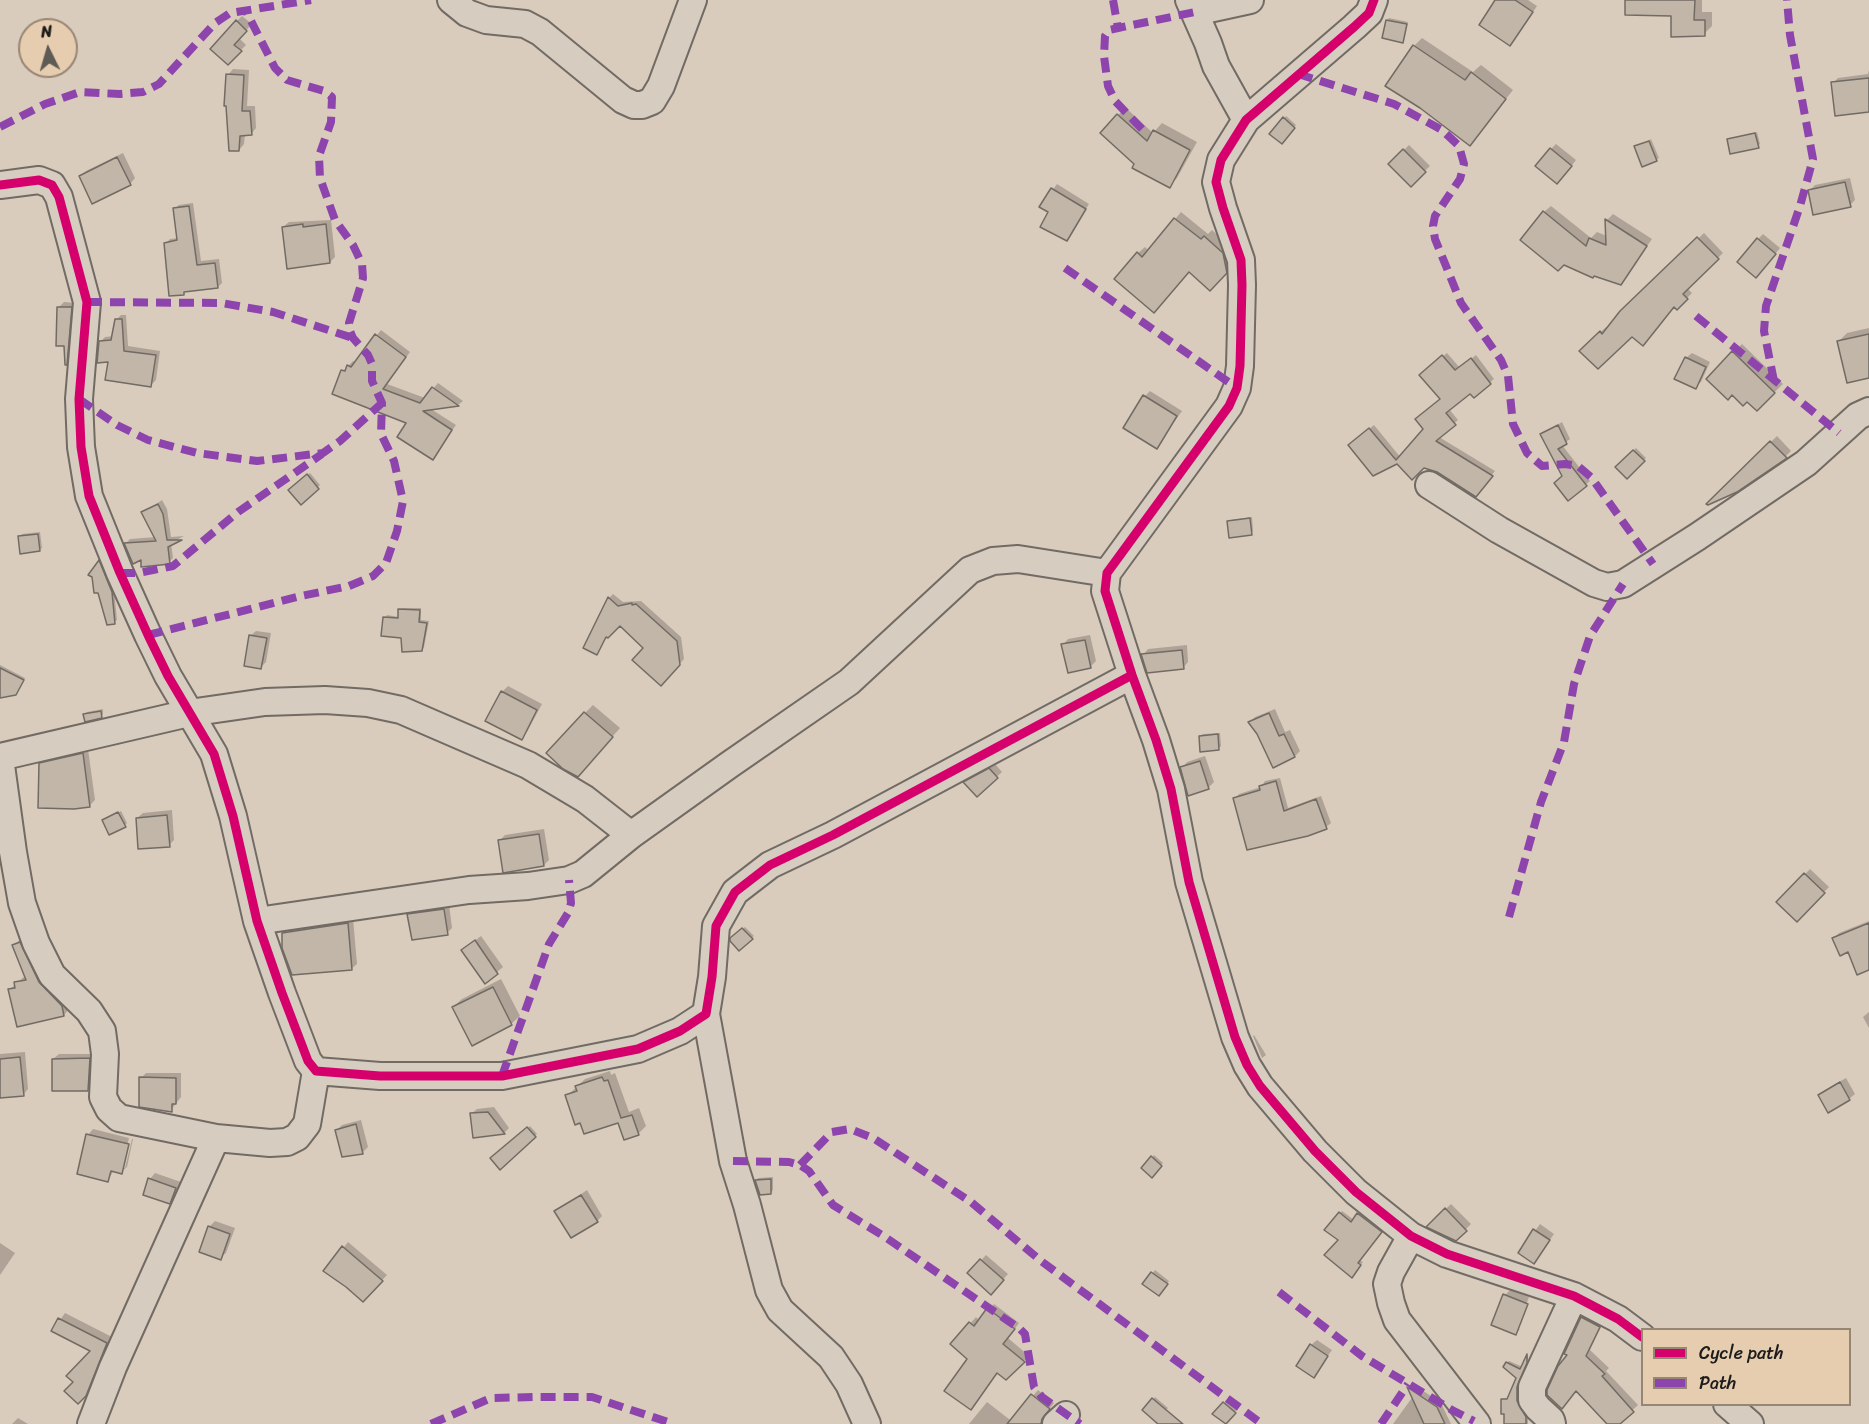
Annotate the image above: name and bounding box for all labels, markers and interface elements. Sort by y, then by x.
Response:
text: N [40,17,53,46]
north arrow [18,18,78,78]
legend [1641,1328,1851,1406]
text: Cycle path [1699,1337,1783,1369]
text: Path [1699,1367,1736,1399]

